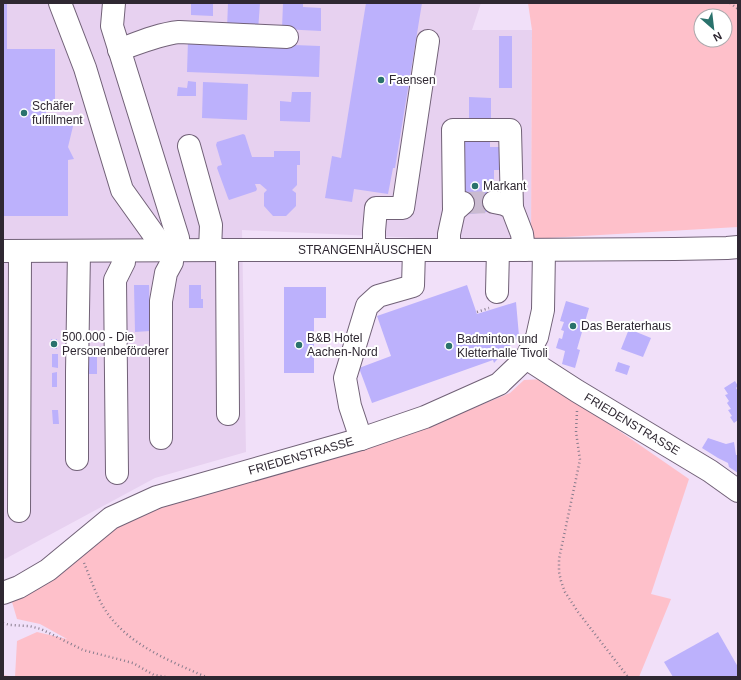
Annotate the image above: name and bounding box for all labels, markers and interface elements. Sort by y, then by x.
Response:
north arrow [693,8,733,48]
text: N [711,30,724,44]
place label: Faensen [389,73,436,87]
marker: Faensen [376,75,386,85]
place label: Schäfer fulfillment [32,99,83,127]
marker: Schäfer fulfillment [19,108,29,118]
place label: Markant [483,179,527,193]
marker: Markant [470,181,480,191]
street label: STRANGENHÄUSCHEN [298,243,432,257]
place label: Das Beraterhaus [581,319,671,333]
marker: Das Beraterhaus [568,321,578,331]
place label: 500.000 - Die Personenbeförderer [62,330,169,358]
place label: B&B Hotel Aachen-Nord [307,331,378,359]
place label: Badminton und Kletterhalle Tivoli [457,332,548,360]
marker: 500.000 - Die Personenbeförderer [49,339,59,349]
marker: B&B Hotel Aachen-Nord [294,340,304,350]
marker: Badminton und Kletterhalle Tivoli [444,341,454,351]
street label: FRIEDENSTRASSE [582,390,682,458]
street label: FRIEDENSTRASSE [247,434,355,478]

